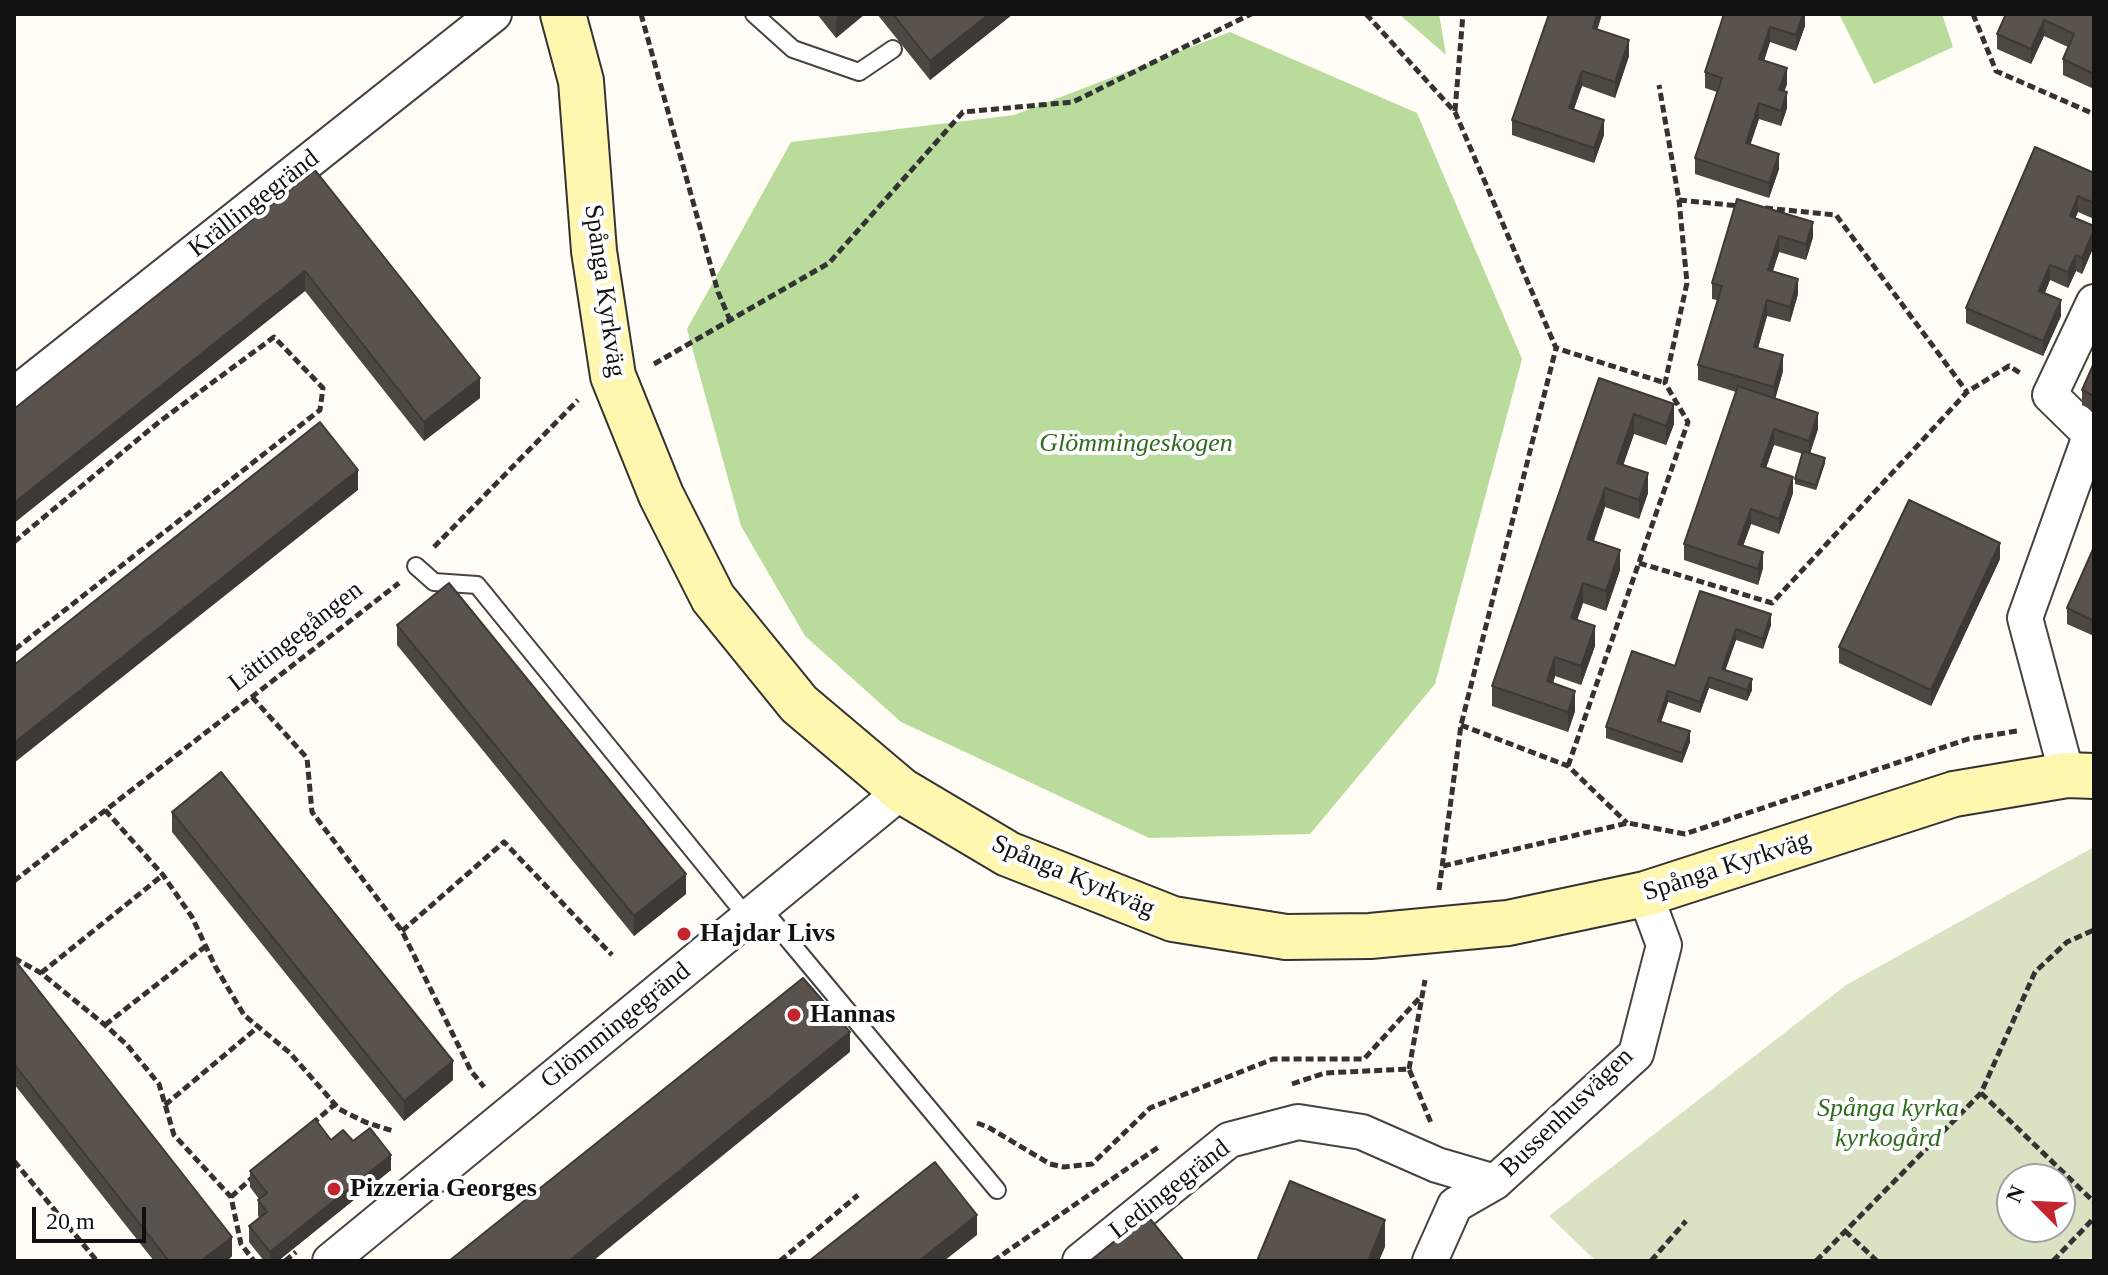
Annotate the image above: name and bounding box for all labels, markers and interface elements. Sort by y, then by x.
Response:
street label: Krällingegränd [182,143,326,265]
street label: Spånga Kyrkväg [576,203,632,379]
park label: Glömmingeskogen [1039,428,1233,460]
street label: Lättingegången [223,575,369,699]
street label: Spånga Kyrkväg [1639,825,1815,909]
street label: Spånga Kyrkväg [987,829,1159,925]
place label: Hajdar Livs [700,918,835,950]
marker: Hajdar Livs [675,925,693,943]
street label: Glömmingegränd [535,956,697,1096]
place label: Hannas [810,999,895,1031]
marker: Hannas [785,1006,803,1024]
street label: Bussenhusvägen [1494,1042,1640,1184]
park label: Spånga kyrka kyrkogård [1817,1093,1959,1154]
street label: Ledingegränd [1104,1133,1236,1247]
north arrow [1996,1163,2076,1243]
place label: Pizzeria Georges [350,1173,537,1205]
marker: Pizzeria Georges [325,1180,343,1198]
text: N [2001,1182,2030,1206]
scale bar [36,1191,150,1241]
text: 20 m [46,1208,95,1234]

